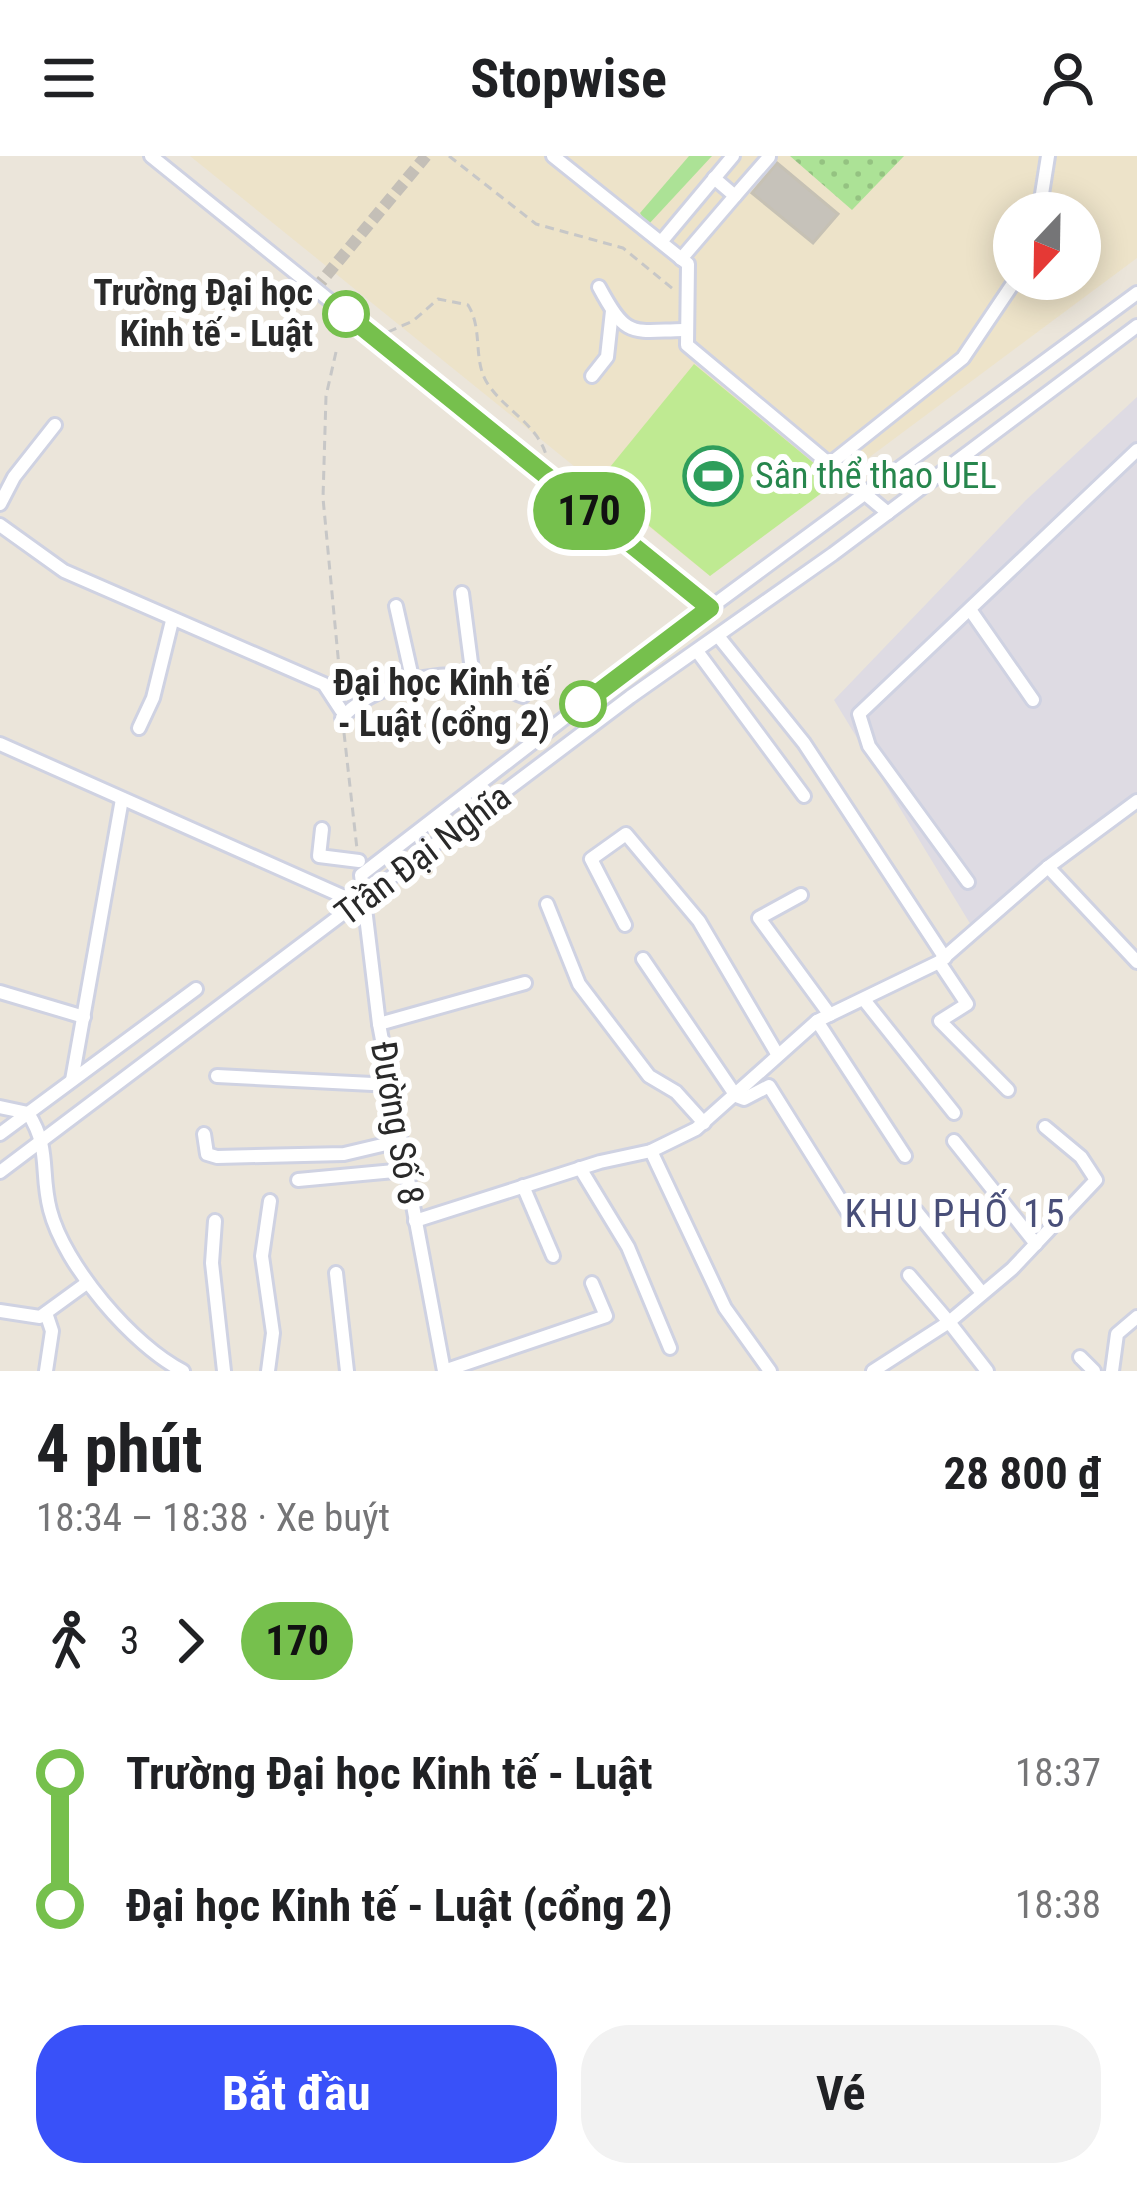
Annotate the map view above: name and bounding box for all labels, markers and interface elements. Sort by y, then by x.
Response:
icon: menu [36,45,102,111]
icon: person [1035,45,1101,111]
text: Stopwise [470,47,667,110]
north arrow [993,192,1101,300]
map controls [993,192,1101,300]
place label: Trường Đại học Kinh tế - Luật [93,272,313,355]
marker: Trường Đại học Kinh tế - Luật [324,292,368,336]
sports icon: Sân thể thao UEL [682,445,744,507]
place label: Sân thể thao UEL [755,455,997,497]
line badge: 170 [520,472,658,550]
text: 170 [557,486,621,535]
place label: Đại học Kinh tế - Luật (cổng 2) [333,662,553,745]
marker: Đại học Kinh tế - Luật (cổng 2) [561,682,605,726]
street label: Trần Đại Nghĩa [327,775,519,935]
street label: Đường Số 8 [362,1038,432,1208]
district label: KHU PHỐ 15 [844,1189,1068,1237]
text: 4 phút [36,1411,202,1488]
text: 28 800 ₫ [944,1447,1101,1500]
text: 18:34 – 18:38 · Xe buýt [36,1495,390,1541]
icon: walk [36,1608,102,1674]
icon: forward [157,1608,223,1674]
text: 170 [265,1616,329,1665]
text: 3 [120,1618,139,1664]
text: Trường Đại học Kinh tế - Luật [126,1747,653,1800]
text: 18:37 [1015,1750,1101,1796]
text: Đại học Kinh tế - Luật (cổng 2) [126,1879,673,1932]
text: 18:38 [1015,1882,1101,1928]
button: Bắt đầu [36,2025,557,2163]
button: Vé [581,2025,1101,2163]

